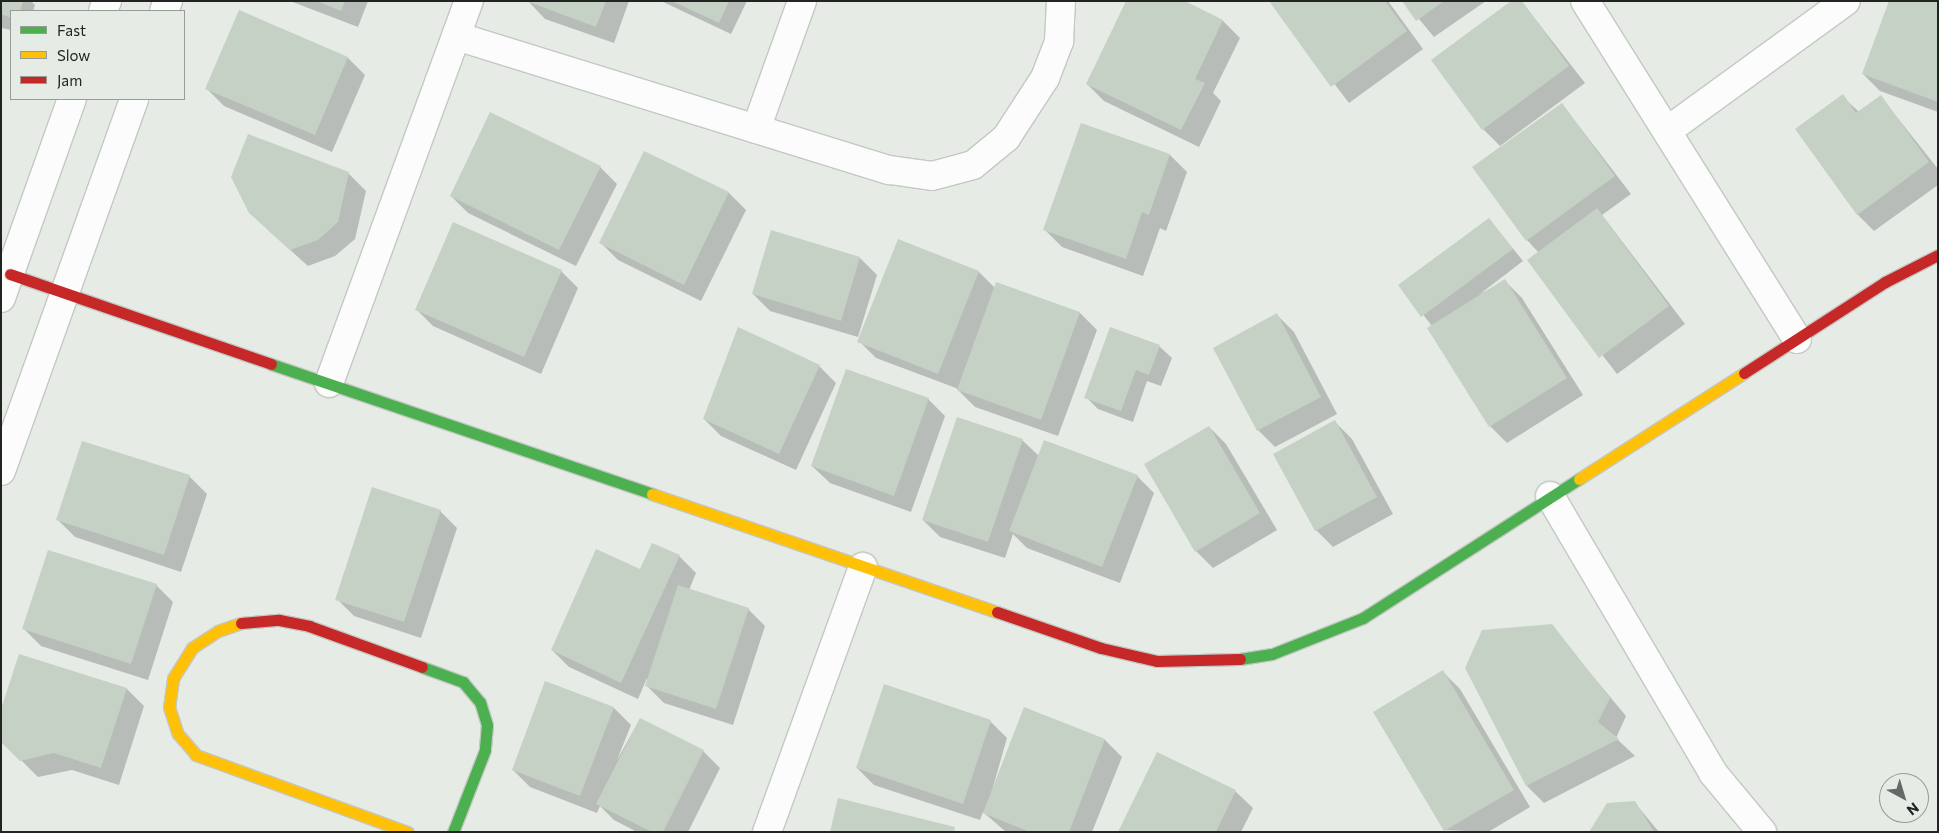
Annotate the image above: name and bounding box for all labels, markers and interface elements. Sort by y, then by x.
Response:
legend [10,10,185,100]
text: Fast [57,21,86,39]
text: Slow [57,46,90,64]
text: Jam [57,71,82,89]
north arrow [1879,773,1929,823]
text: N [1904,799,1923,819]

